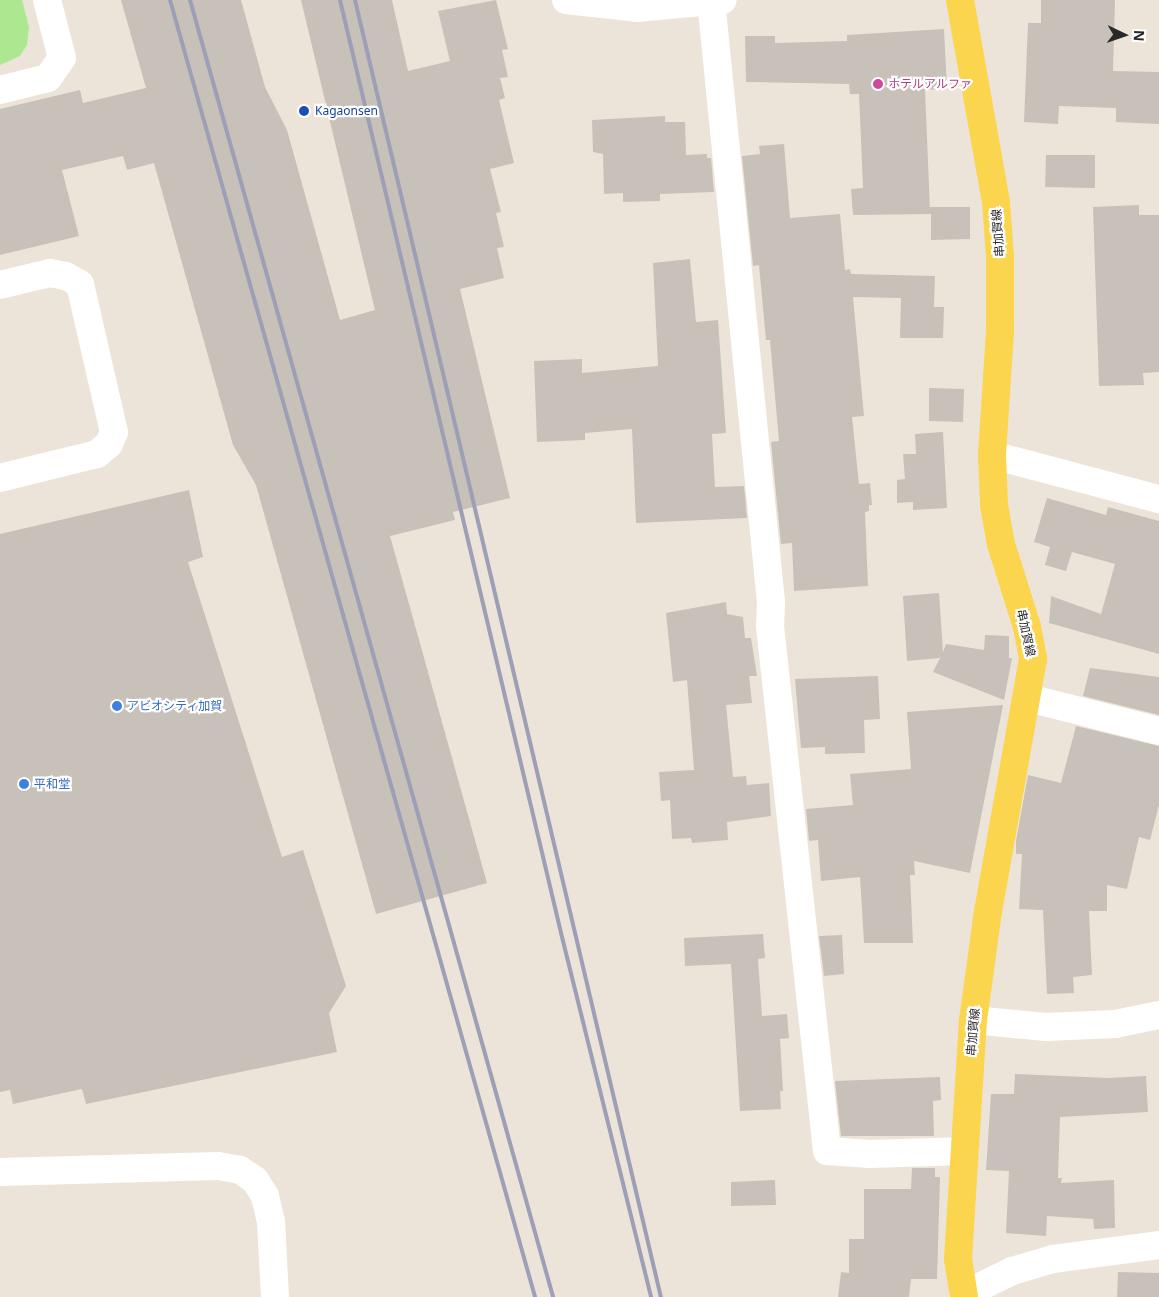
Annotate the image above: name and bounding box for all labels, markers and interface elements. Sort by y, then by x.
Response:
north arrow [1099,10,1149,60]
text: N [1130,30,1149,42]
place label: ホテルアルファ [888,77,972,91]
marker: ホテルアルファ [872,78,884,90]
marker: Kagaonsen [297,104,311,118]
place label: Kagaonsen [315,104,378,118]
street label: 串加賀線 [989,209,1007,257]
street label: 串加賀線 [1014,608,1038,658]
place label: アビオシティ加賀 [127,699,223,713]
marker: アビオシティ加賀 [111,700,123,712]
place label: 平和堂 [34,777,70,791]
marker: 平和堂 [18,778,30,790]
street label: 串加賀線 [964,1007,982,1057]

